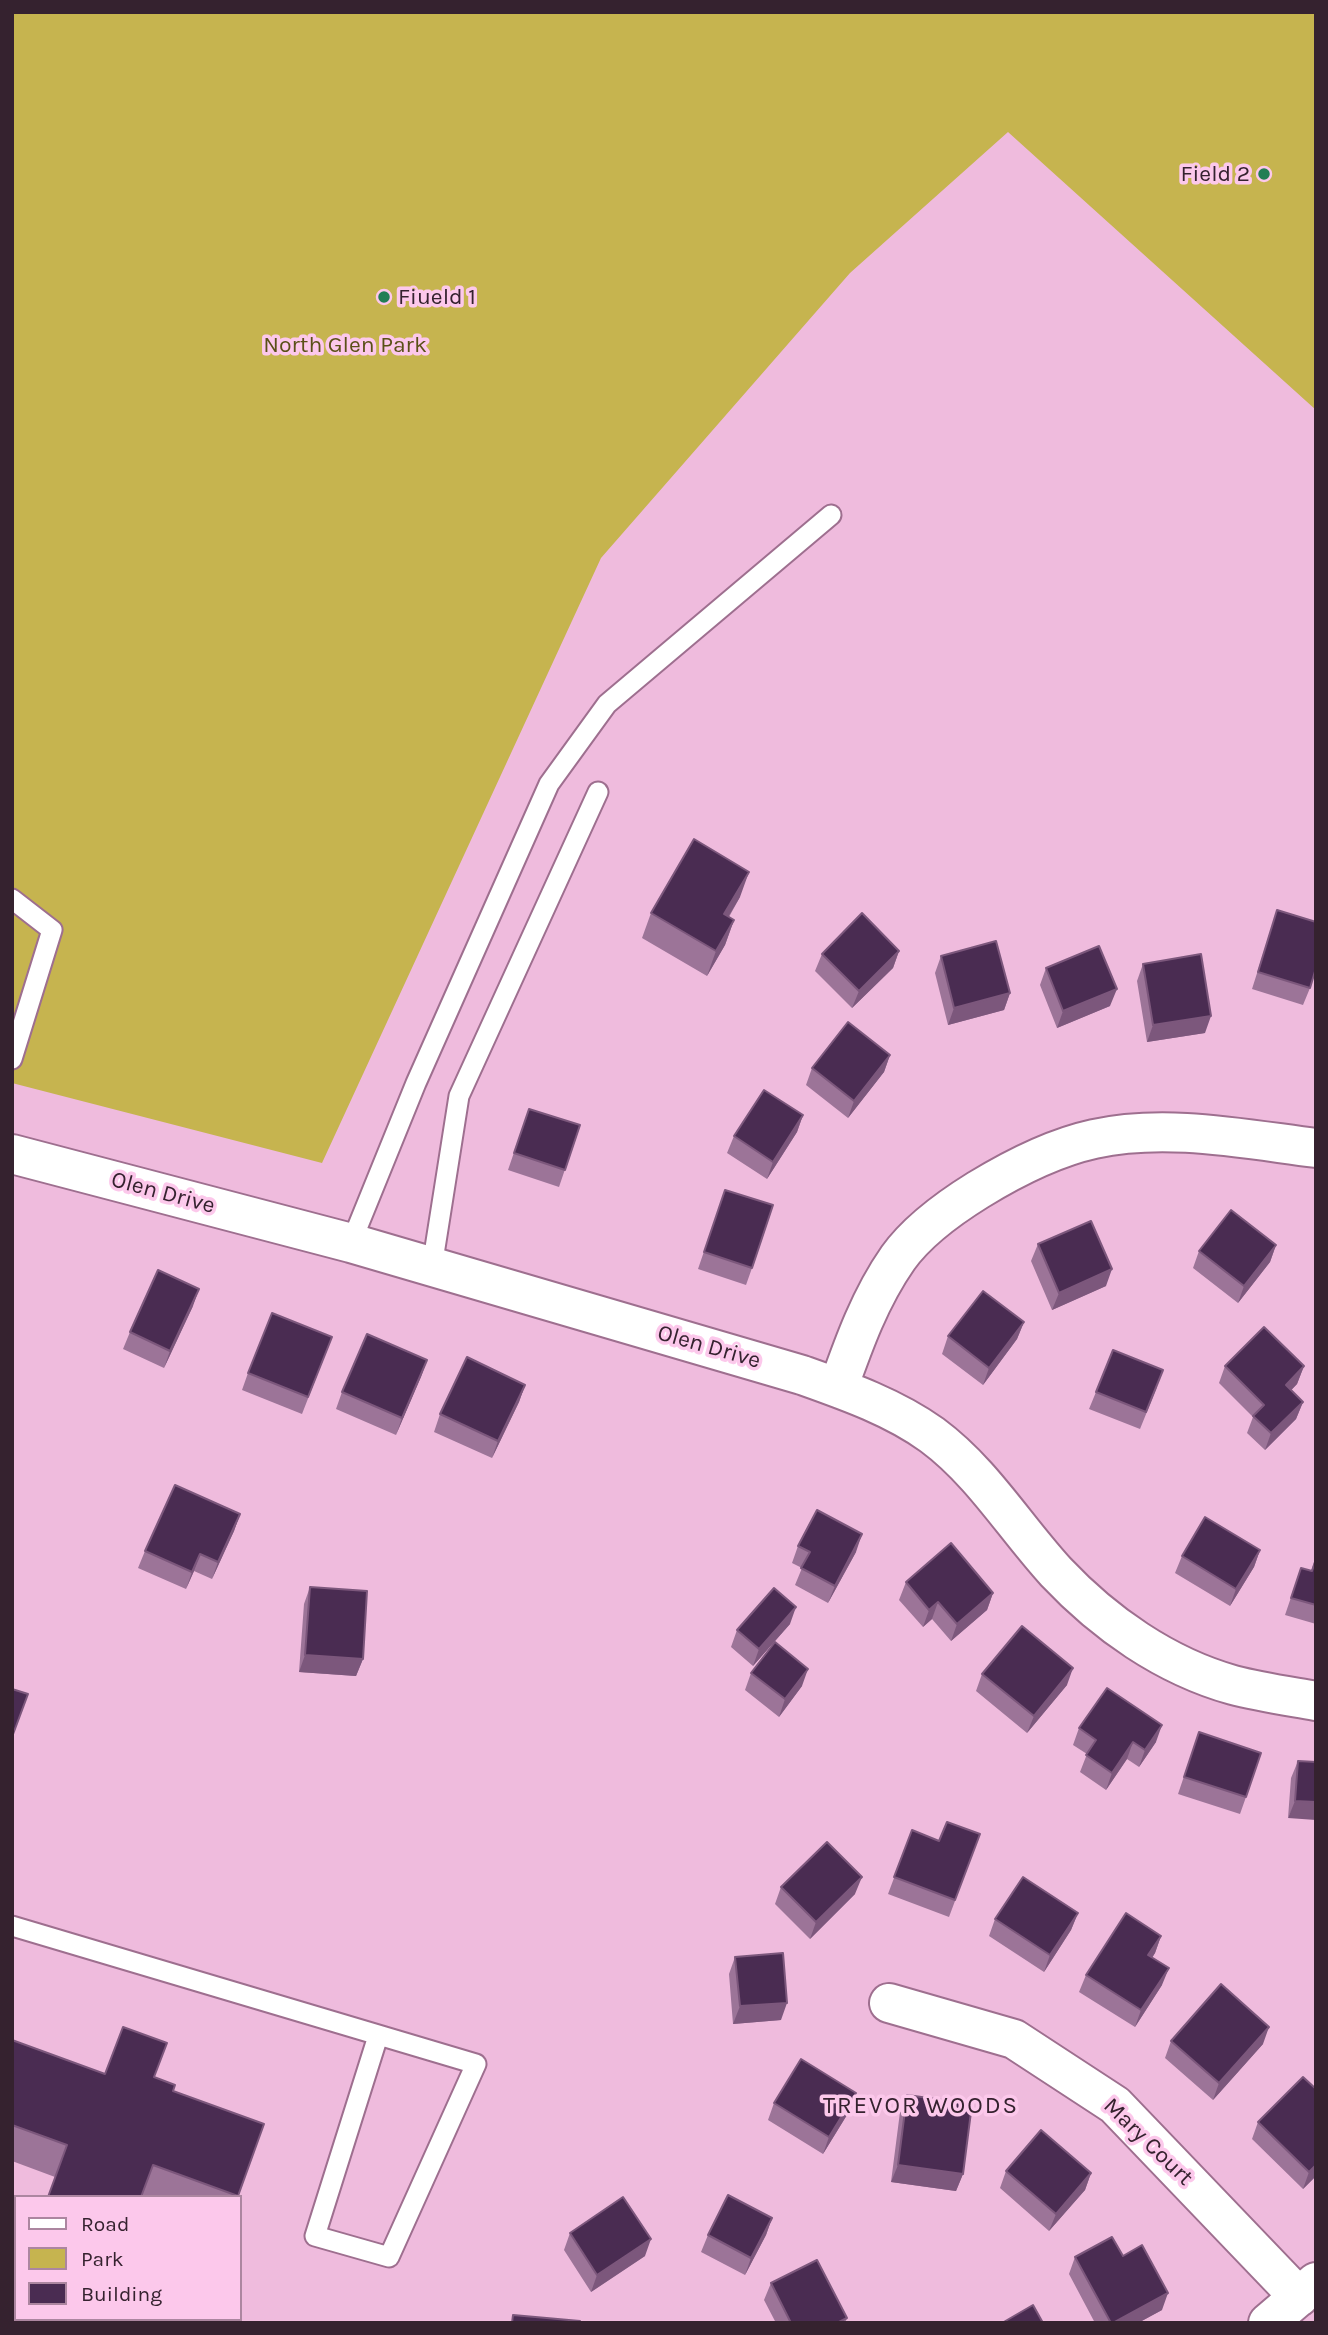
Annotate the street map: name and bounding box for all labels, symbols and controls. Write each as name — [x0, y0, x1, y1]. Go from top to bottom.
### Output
place label: Field 2 — [1180, 160, 1250, 188]
marker: Field 2 — [1256, 166, 1272, 182]
place label: Fiueld 1 — [398, 283, 476, 311]
marker: Fiueld 1 — [376, 289, 392, 305]
park label: North Glen Park — [263, 331, 427, 359]
street label: Olen Drive — [108, 1166, 218, 1220]
street label: Olen Drive — [654, 1319, 764, 1375]
district label: TREVOR WOODS — [824, 2092, 1018, 2120]
street label: Mary Court — [1097, 2092, 1199, 2192]
legend — [14, 2195, 242, 2321]
text: Road — [81, 2212, 129, 2236]
text: Park — [81, 2247, 124, 2271]
text: Building — [81, 2282, 162, 2306]

